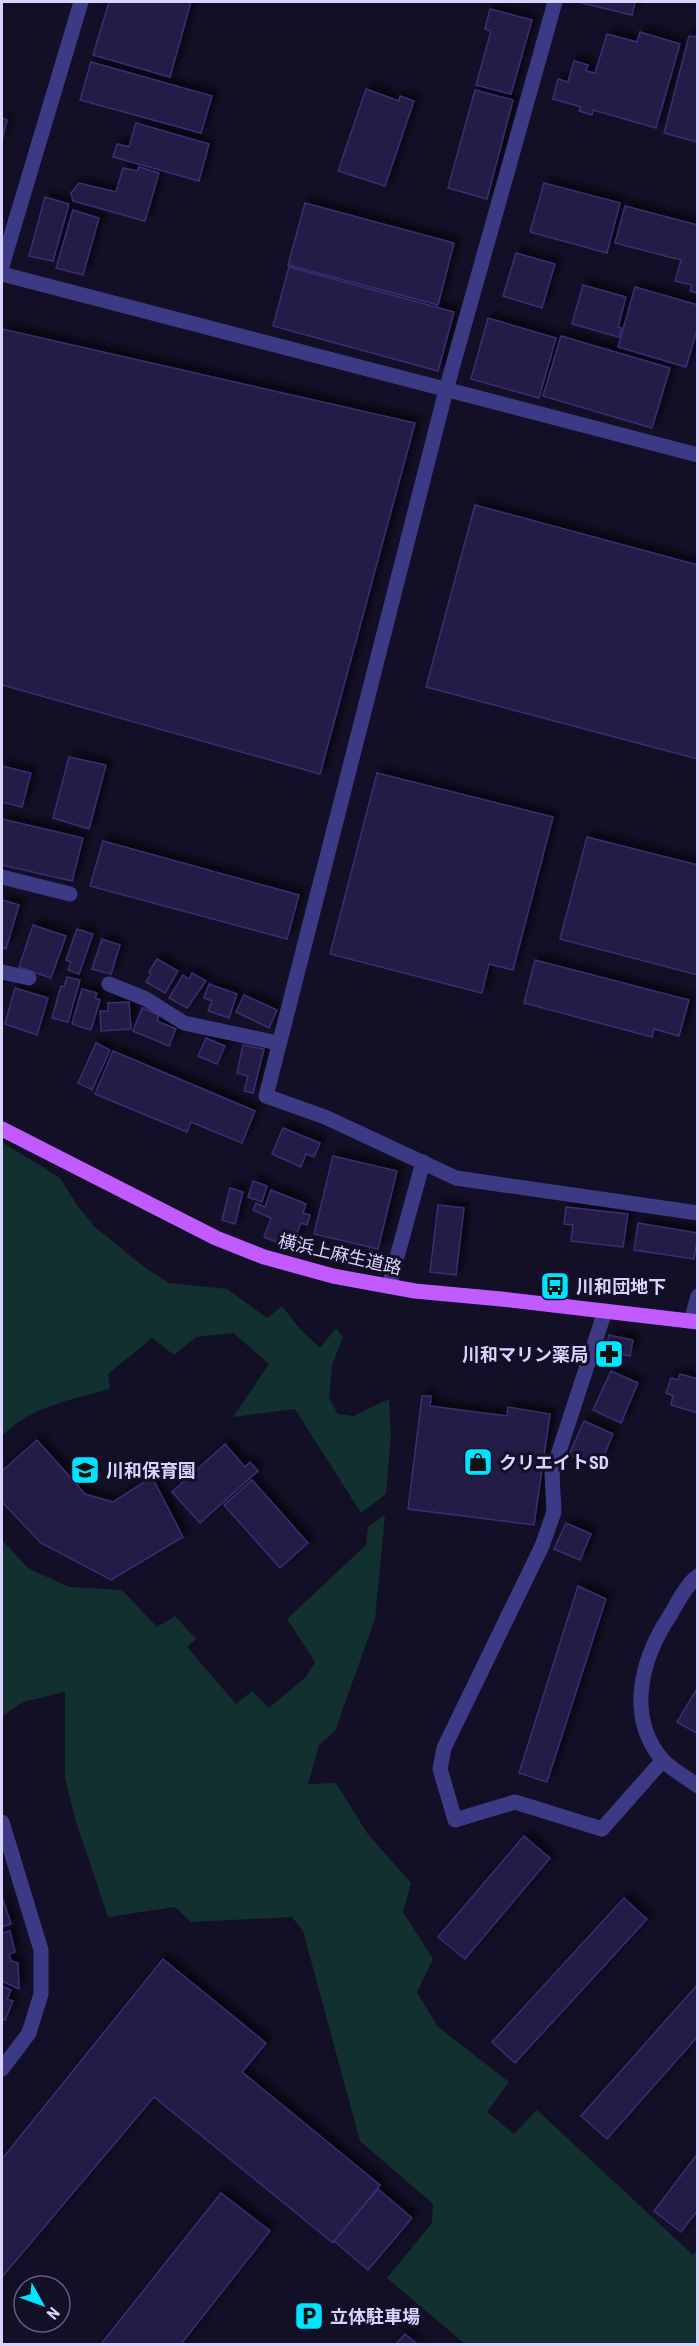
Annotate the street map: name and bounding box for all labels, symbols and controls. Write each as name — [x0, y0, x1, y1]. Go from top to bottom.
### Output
street label: 横浜上麻生道路 — [276, 1230, 404, 1278]
bus stop icon: 川和団地下 — [539, 1270, 571, 1302]
place label: 川和団地下 — [576, 1276, 666, 1297]
pharmacy icon: 川和マリン薬局 — [593, 1338, 625, 1370]
place label: 川和マリン薬局 — [462, 1344, 588, 1365]
shop icon: クリエイトSD — [462, 1446, 494, 1478]
place label: クリエイトSD — [499, 1452, 609, 1473]
school or university icon: 川和保育園 — [69, 1454, 101, 1486]
place label: 川和保育園 — [106, 1460, 196, 1481]
north arrow — [12, 2274, 72, 2334]
parking icon: 立体駐車場 — [293, 2300, 325, 2332]
text: N — [43, 2303, 64, 2323]
place label: 立体駐車場 — [330, 2306, 420, 2327]

